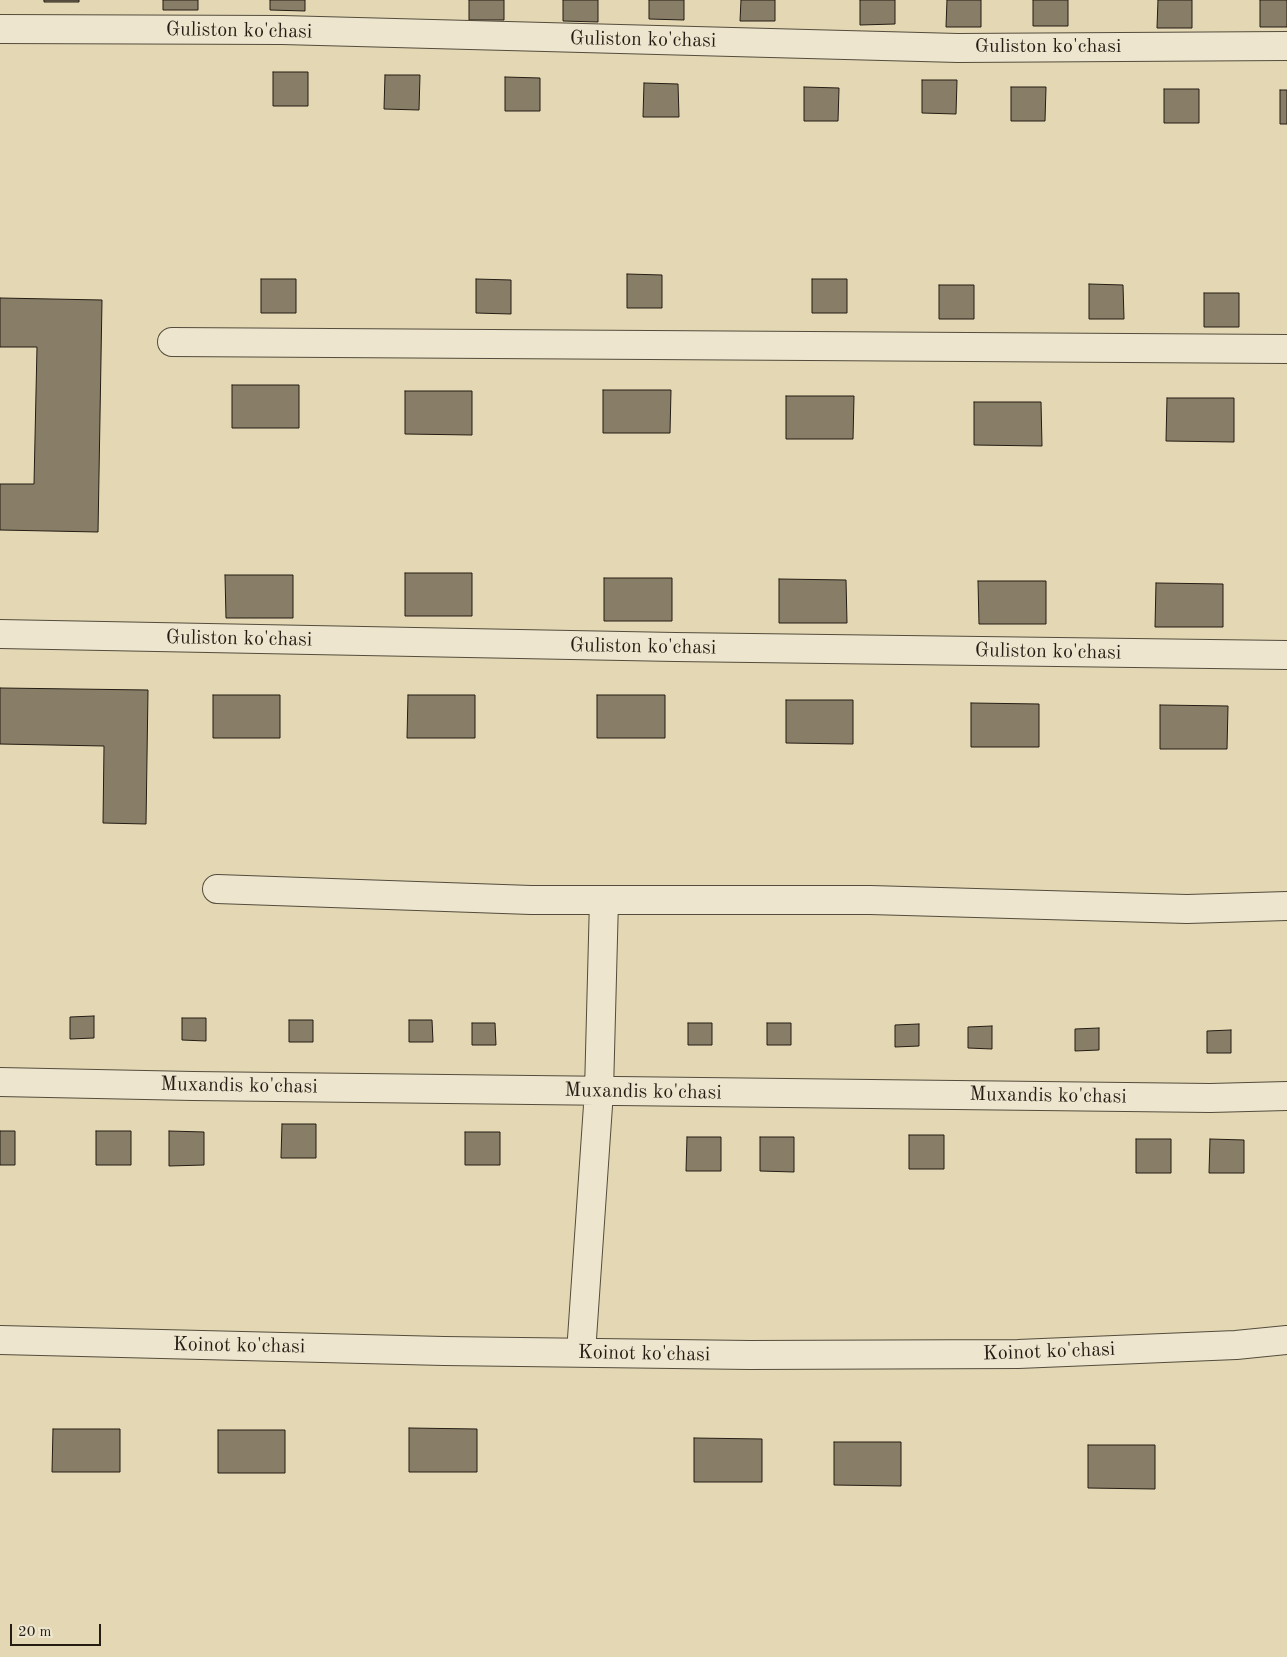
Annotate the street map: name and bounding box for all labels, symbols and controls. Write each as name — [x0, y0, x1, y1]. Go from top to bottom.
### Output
street label: Guliston ko'chasi — [166, 18, 312, 44]
street label: Guliston ko'chasi — [570, 27, 716, 53]
street label: Guliston ko'chasi — [975, 35, 1121, 59]
street label: Guliston ko'chasi — [166, 626, 312, 652]
street label: Guliston ko'chasi — [570, 634, 716, 660]
street label: Guliston ko'chasi — [975, 639, 1121, 665]
street label: Muxandis ko'chasi — [160, 1073, 318, 1099]
street label: Muxandis ko'chasi — [564, 1079, 722, 1105]
street label: Muxandis ko'chasi — [969, 1083, 1127, 1109]
street label: Koinot ko'chasi — [173, 1333, 305, 1359]
street label: Koinot ko'chasi — [982, 1338, 1116, 1366]
street label: Koinot ko'chasi — [578, 1341, 710, 1367]
scale bar — [12, 1614, 104, 1646]
text: 20 m — [18, 1625, 52, 1640]

